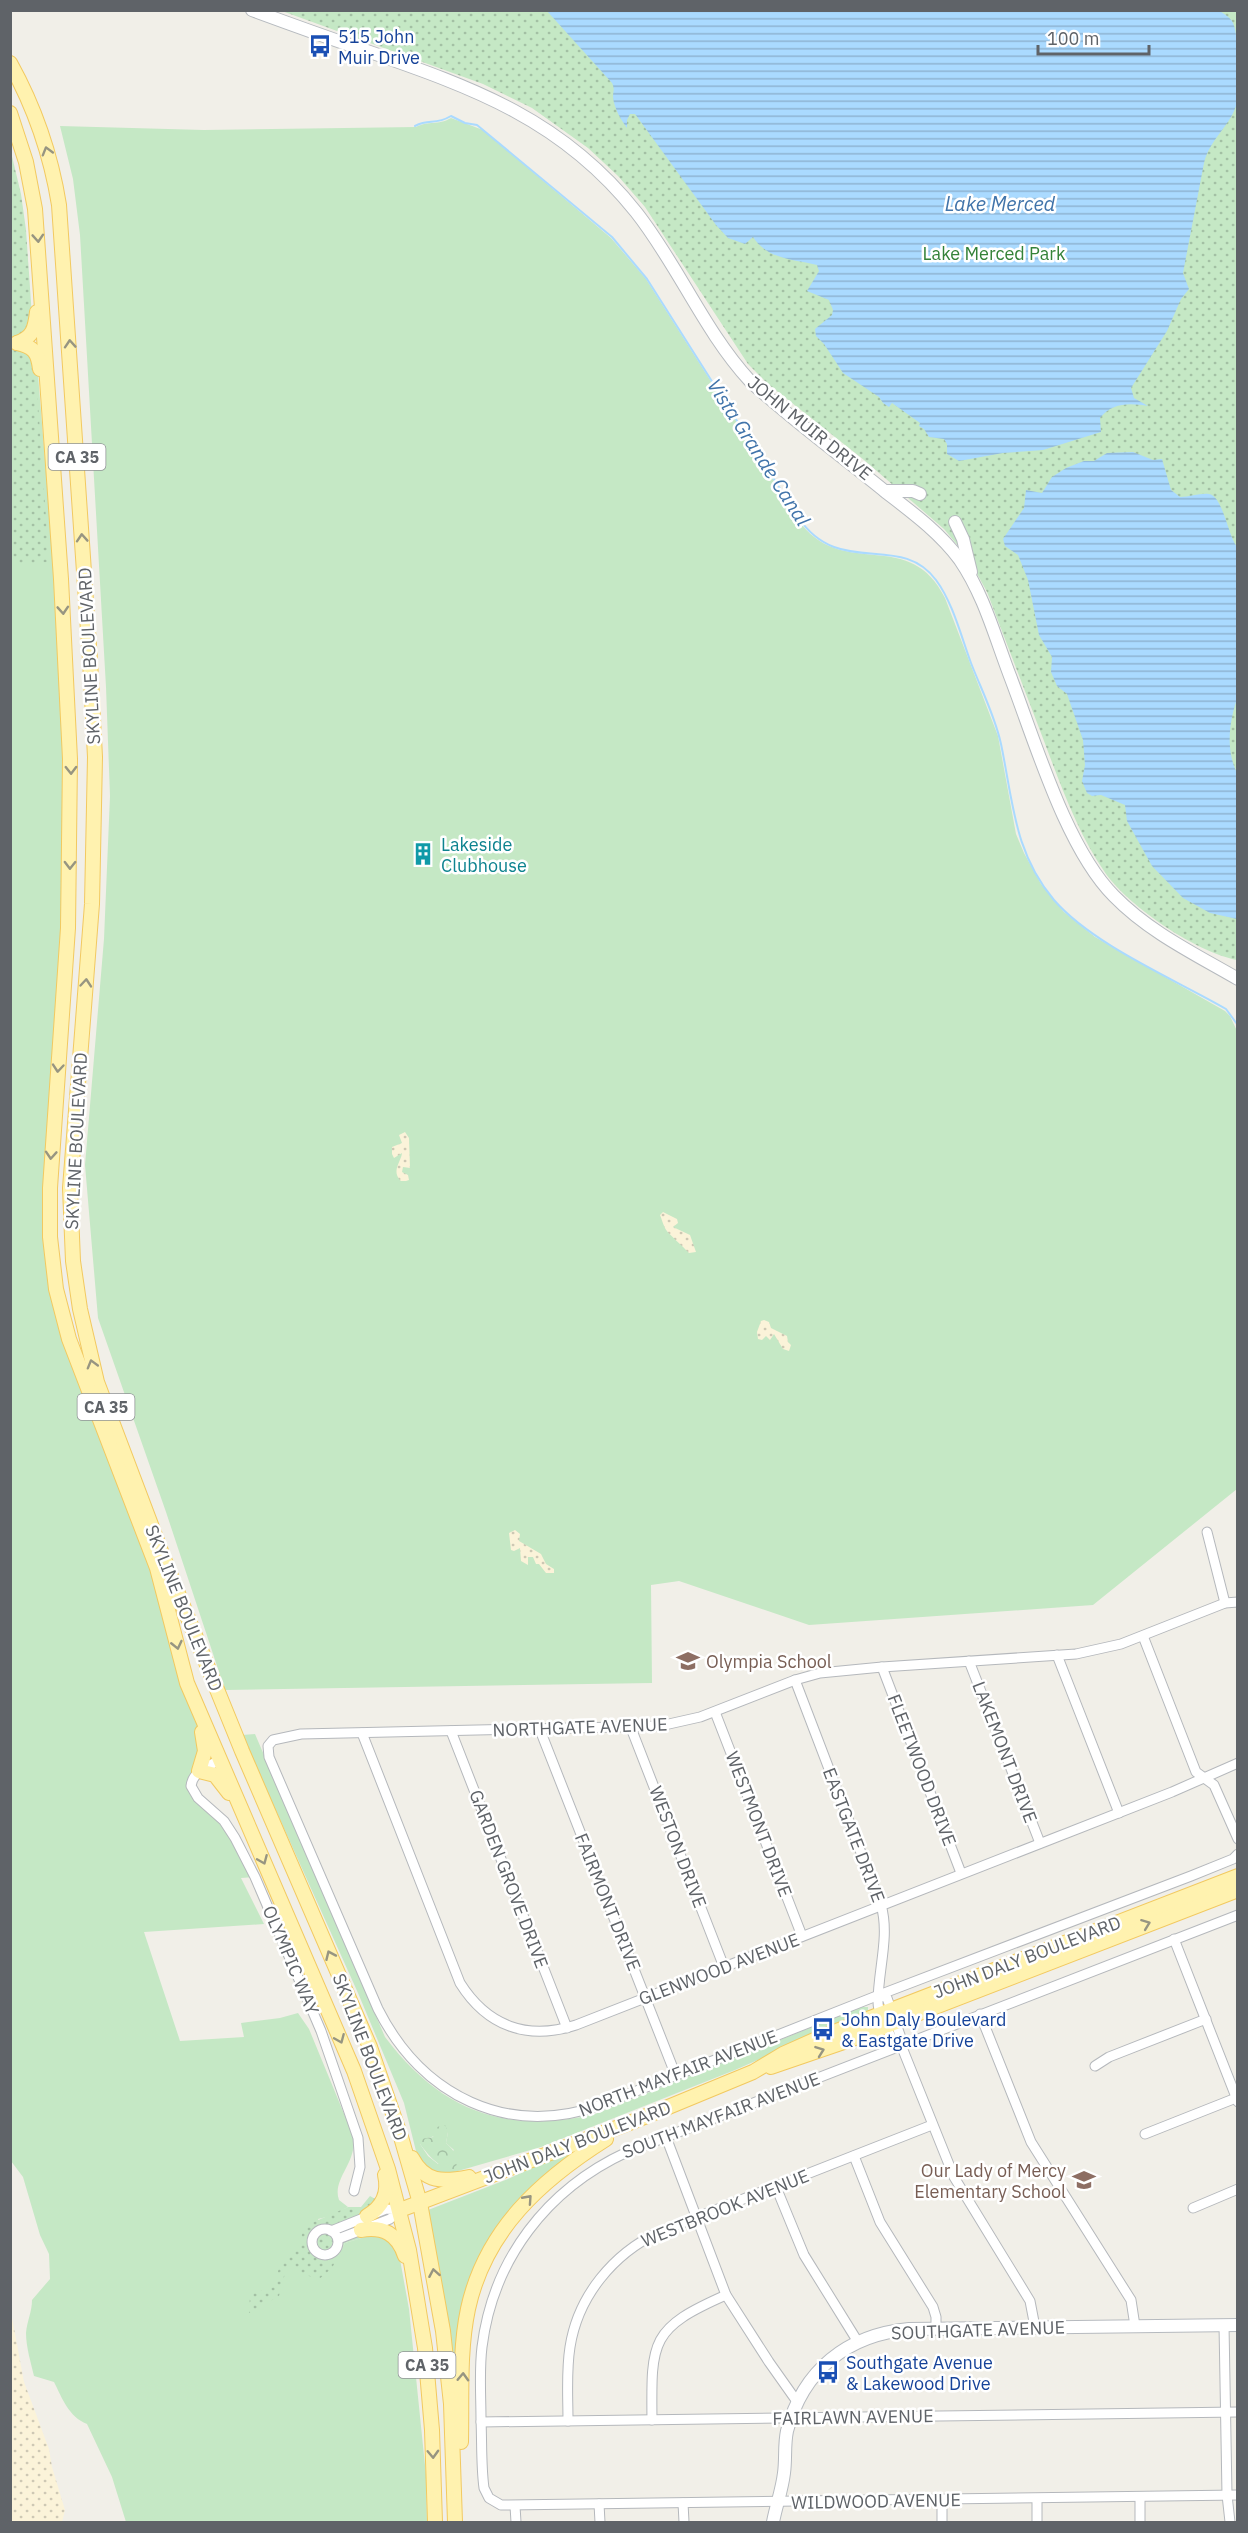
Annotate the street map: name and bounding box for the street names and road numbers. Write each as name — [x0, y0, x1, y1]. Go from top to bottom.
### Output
street label: JOHN MUIR DRIVE — [743, 371, 877, 485]
road number: CA 35 — [48, 444, 106, 470]
street label: SKYLINE BOULEVARD — [73, 567, 105, 745]
street label: SKYLINE BOULEVARD — [60, 1052, 92, 1230]
road number: CA 35 — [78, 1394, 134, 1420]
street label: SKYLINE BOULEVARD — [140, 1521, 228, 1695]
street label: LAKEMONT DRIVE — [967, 1678, 1043, 1826]
street label: FLEETWOOD DRIVE — [882, 1691, 962, 1849]
street label: NORTHGATE AVENUE — [492, 1712, 668, 1742]
street label: WESTMONT DRIVE — [721, 1748, 797, 1900]
street label: EASTGATE DRIVE — [818, 1764, 890, 1906]
street label: WESTON DRIVE — [644, 1783, 712, 1911]
street label: GARDEN GROVE DRIVE — [464, 1786, 554, 1972]
street label: FAIRMONT DRIVE — [570, 1830, 646, 1974]
street label: OLYMPIC WAY — [258, 1902, 324, 2018]
street label: JOHN DALY BOULEVARD — [930, 1911, 1124, 2003]
street label: GLENWOOD AVENUE — [635, 1928, 803, 2010]
street label: SKYLINE BOULEVARD — [327, 1970, 413, 2144]
street label: NORTH MAYFAIR AVENUE — [575, 2024, 781, 2122]
street label: SOUTH MAYFAIR AVENUE — [619, 2067, 823, 2163]
street label: JOHN DALY BOULEVARD — [480, 2096, 674, 2188]
street label: WESTBROOK AVENUE — [638, 2164, 812, 2252]
street label: SOUTHGATE AVENUE — [891, 2315, 1065, 2345]
road number: CA 35 — [398, 2352, 456, 2378]
street label: FAIRLAWN AVENUE — [772, 2404, 934, 2430]
street label: WILDWOOD AVENUE — [791, 2488, 961, 2514]

